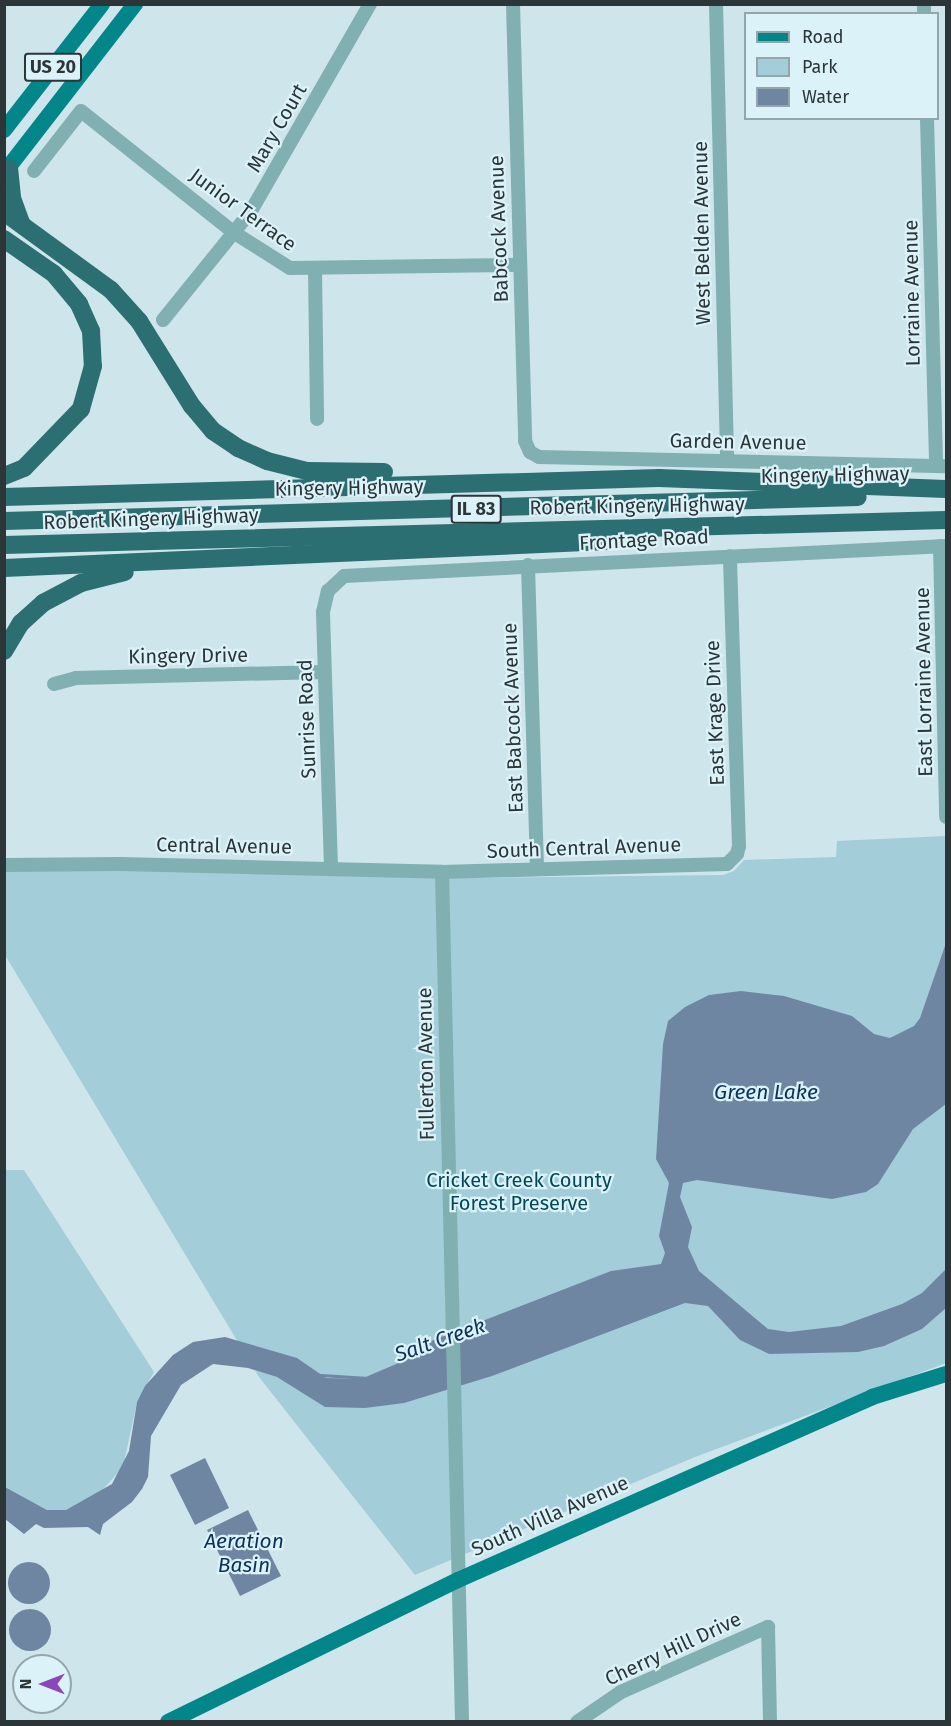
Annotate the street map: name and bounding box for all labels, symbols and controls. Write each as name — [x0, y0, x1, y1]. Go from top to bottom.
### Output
legend — [744, 12, 939, 120]
text: Road — [802, 26, 844, 48]
road number: US 20 — [23, 52, 83, 82]
text: Park — [802, 56, 837, 78]
street label: Mary Court — [242, 79, 312, 177]
text: Water — [802, 86, 849, 108]
street label: West Belden Avenue — [688, 141, 716, 325]
street label: Babcock Avenue — [484, 155, 514, 303]
street label: Junior Terrace — [185, 163, 301, 257]
street label: Lorraine Avenue — [899, 219, 925, 367]
street label: Garden Avenue — [669, 429, 807, 455]
street label: Kingery Highway — [760, 462, 910, 488]
street label: Kingery Highway — [274, 475, 424, 501]
street label: Robert Kingery Highway — [529, 492, 745, 520]
road number: IL 83 — [450, 494, 502, 524]
street label: Robert Kingery Highway — [43, 503, 259, 535]
street label: Frontage Road — [579, 525, 709, 555]
street label: East Lorraine Avenue — [910, 587, 938, 777]
street label: East Babcock Avenue — [498, 623, 528, 813]
street label: East Krage Drive — [700, 640, 730, 786]
street label: Kingery Drive — [128, 643, 248, 669]
street label: Sunrise Road — [293, 659, 321, 779]
street label: Central Avenue — [156, 833, 292, 859]
street label: South Central Avenue — [486, 833, 682, 863]
street label: Fullerton Avenue — [413, 987, 439, 1141]
water label: Green Lake — [714, 1079, 818, 1105]
park label: Cricket Creek County Forest Preserve — [426, 1169, 612, 1216]
water label: Salt Creek — [391, 1313, 489, 1367]
street label: South Villa Avenue — [468, 1471, 632, 1561]
water label: Aeration Basin — [204, 1528, 284, 1578]
street label: Cherry Hill Drive — [601, 1607, 745, 1691]
north arrow — [12, 1654, 72, 1714]
text: N — [16, 1679, 35, 1689]

